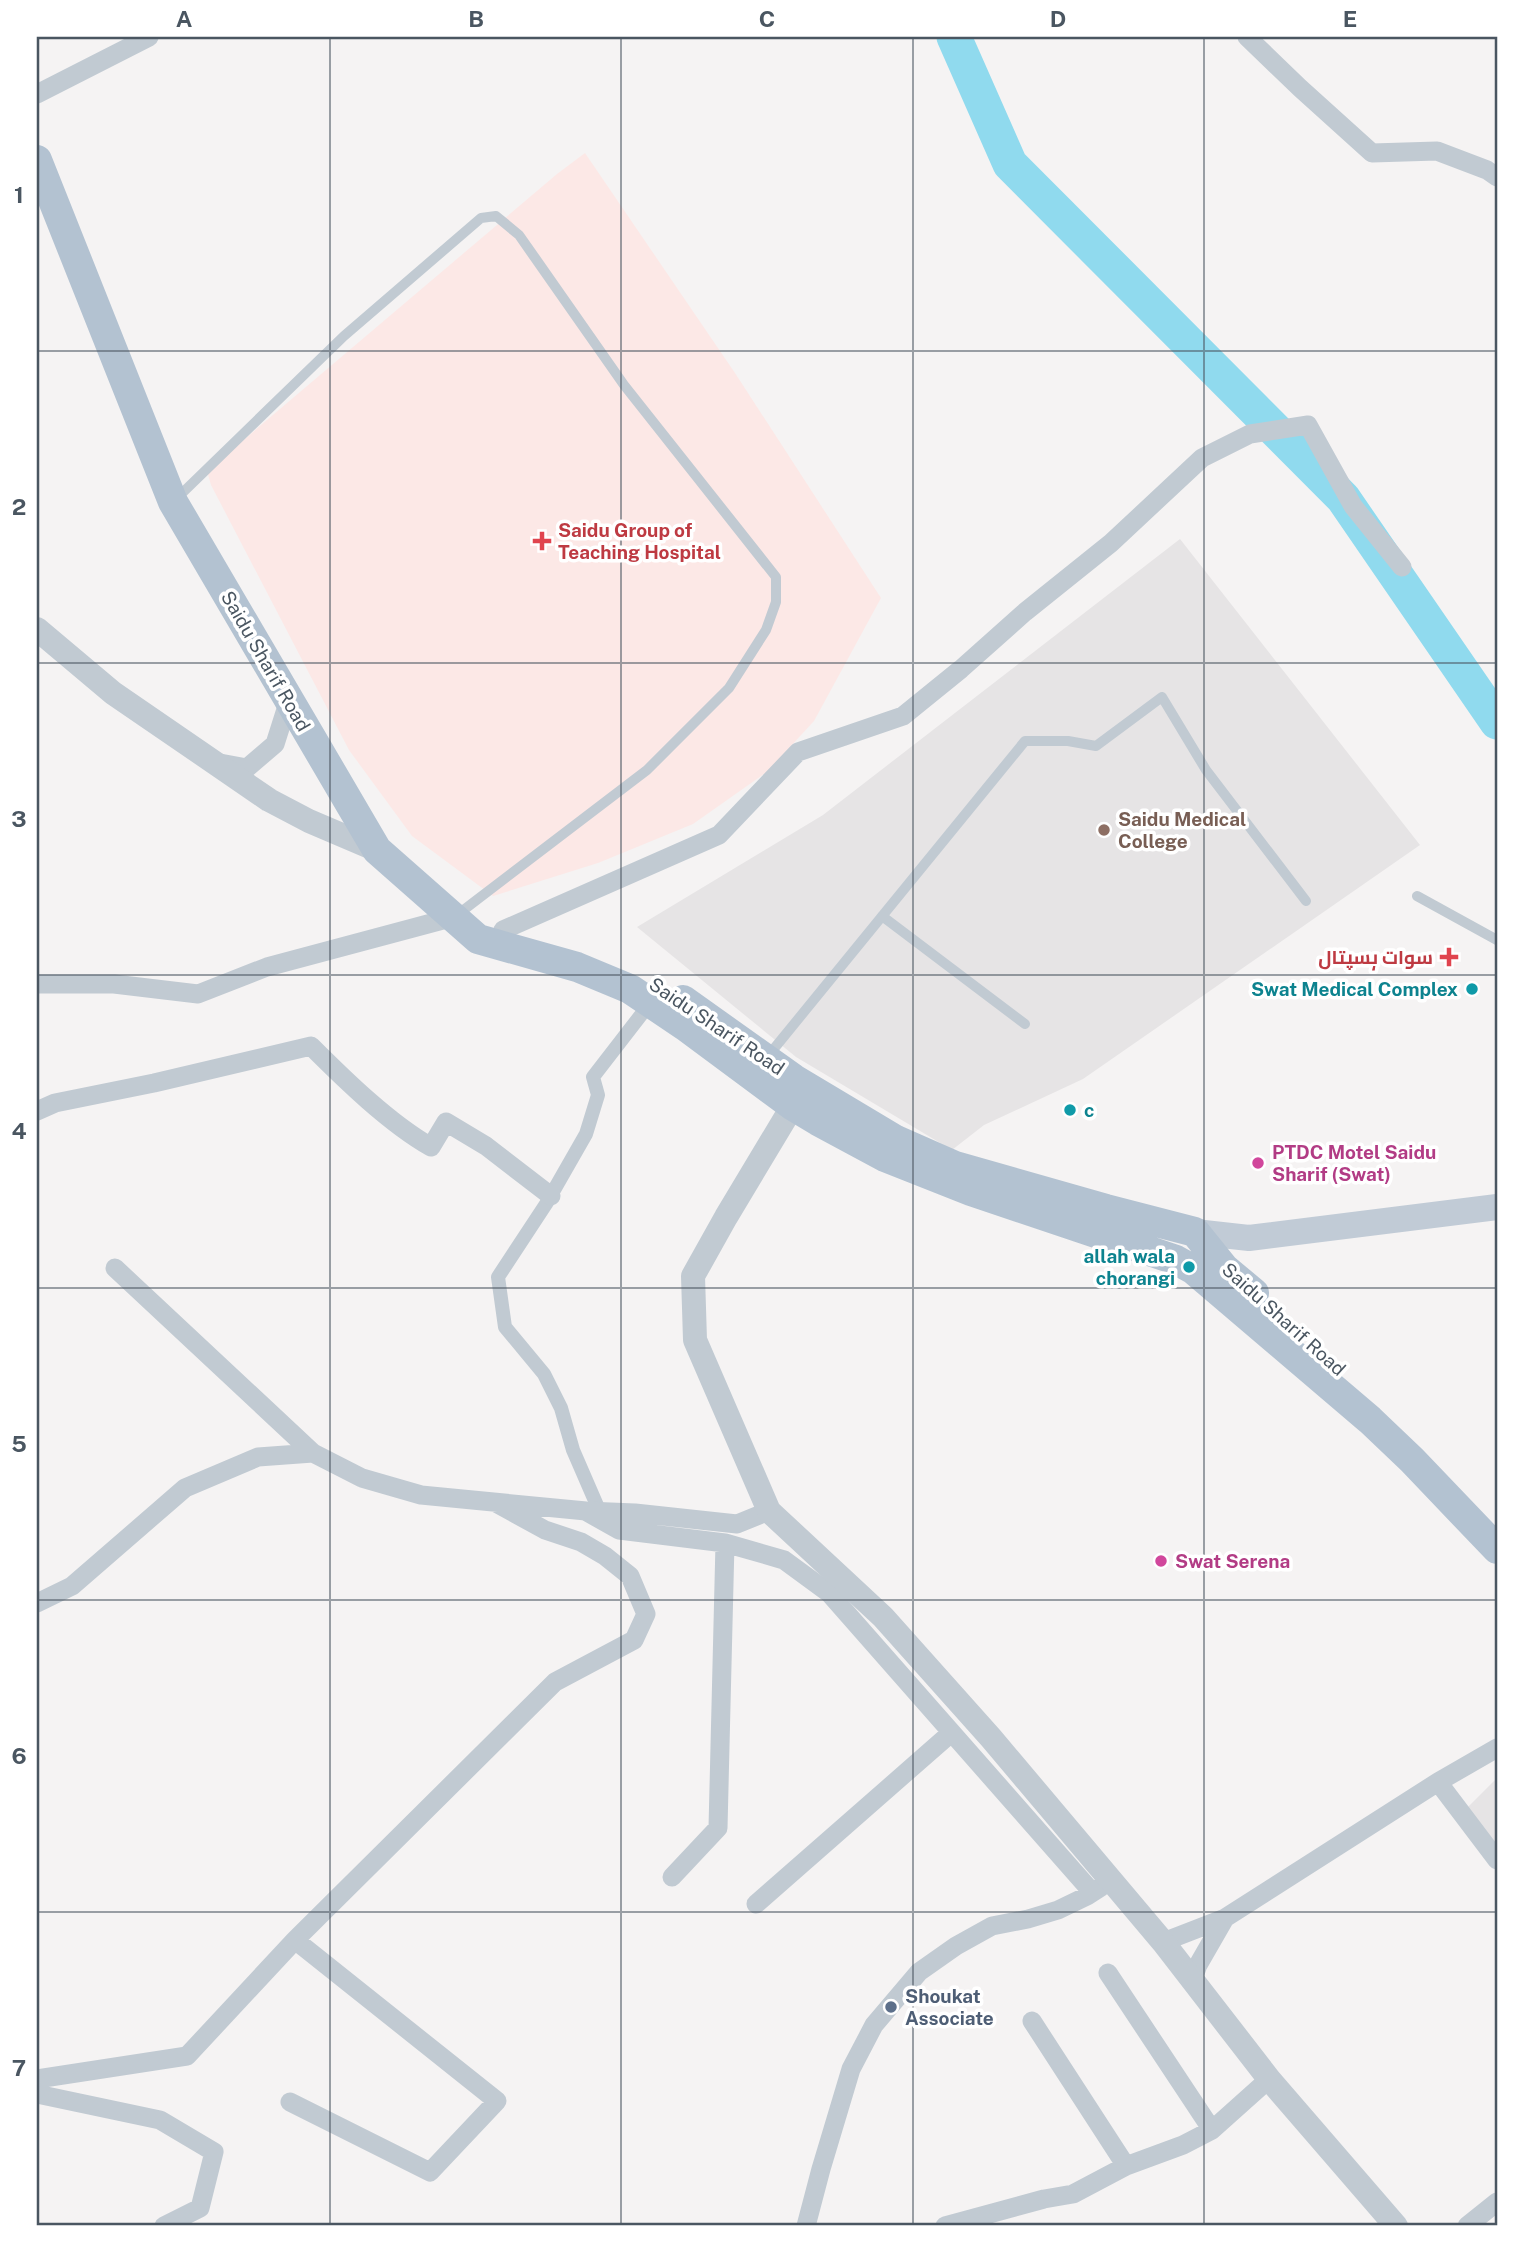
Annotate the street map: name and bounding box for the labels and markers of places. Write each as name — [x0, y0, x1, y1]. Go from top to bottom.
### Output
place label: Saidu Group of Teaching Hospital — [558, 519, 721, 563]
marker: Saidu Group of Teaching Hospital — [532, 531, 552, 551]
place label: Saidu Medical College — [1118, 808, 1246, 852]
marker: Saidu Medical College — [1096, 822, 1112, 838]
place label: سوات ہسپتال — [1318, 946, 1433, 971]
marker: سوات ہسپتال — [1439, 947, 1459, 967]
place label: Swat Medical Complex — [1251, 978, 1458, 1000]
marker: Swat Medical Complex — [1464, 981, 1480, 997]
place label: c — [1084, 1099, 1094, 1121]
marker: c — [1062, 1102, 1078, 1118]
place label: PTDC Motel Saidu Sharif (Swat) — [1272, 1141, 1436, 1185]
marker: PTDC Motel Saidu Sharif (Swat) — [1250, 1155, 1266, 1171]
place label: allah wala chorangi — [1084, 1245, 1175, 1289]
marker: allah wala chorangi — [1181, 1259, 1197, 1275]
place label: Swat Serena — [1175, 1550, 1290, 1572]
marker: Swat Serena — [1153, 1553, 1169, 1569]
place label: Shoukat Associate — [905, 1985, 994, 2029]
marker: Shoukat Associate — [883, 1999, 899, 2015]

